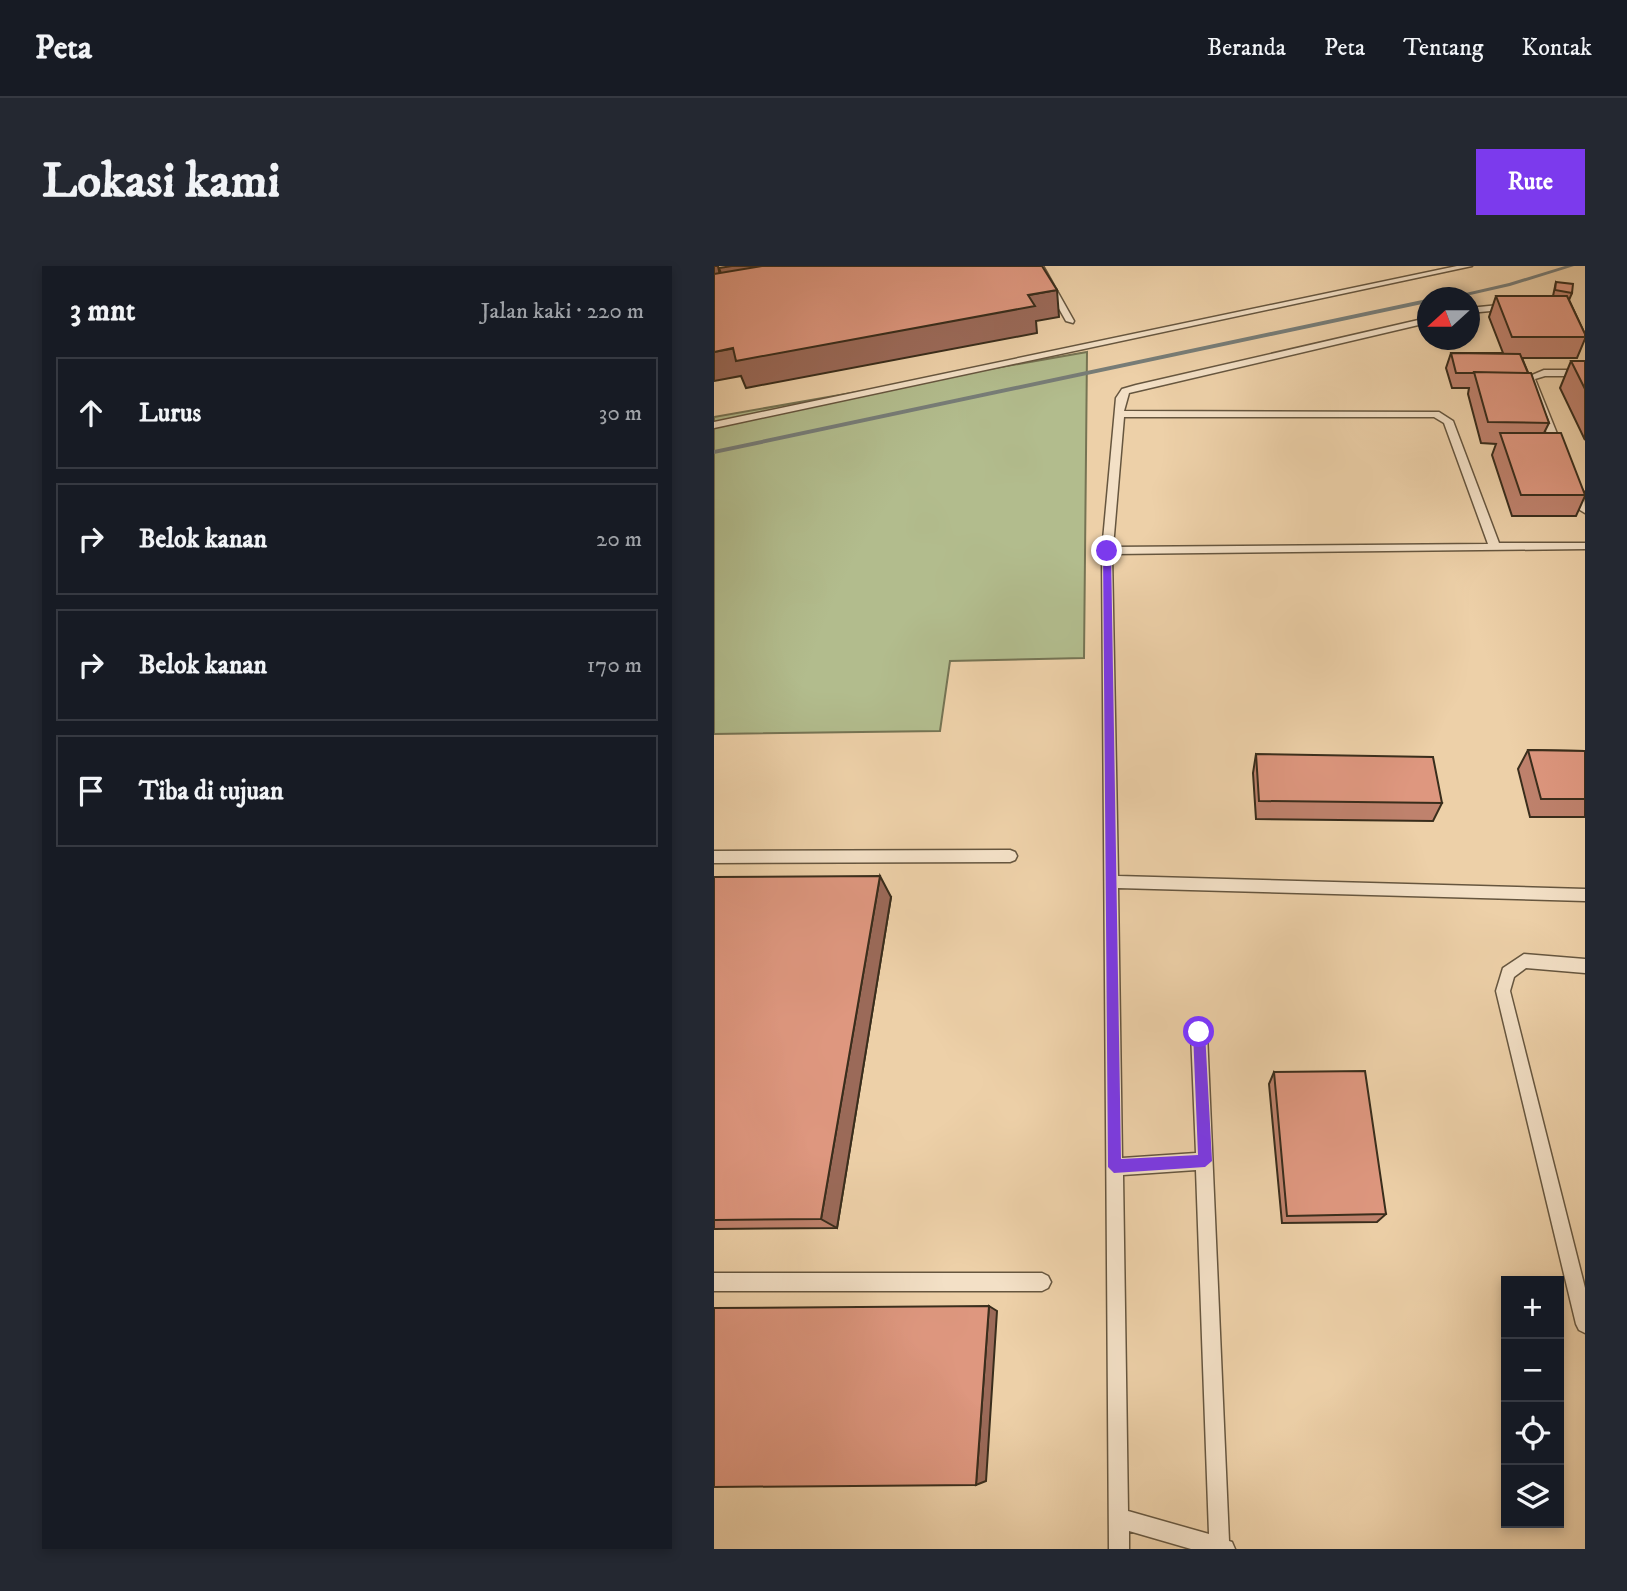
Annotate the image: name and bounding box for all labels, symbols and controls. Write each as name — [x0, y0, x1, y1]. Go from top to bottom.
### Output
text: Peta — [35, 28, 92, 69]
text: Beranda — [1207, 33, 1286, 63]
text: Peta — [1324, 33, 1365, 63]
text: Tentang — [1403, 33, 1484, 63]
text: Kontak — [1522, 33, 1592, 63]
button: Rute — [1476, 149, 1585, 215]
text: Lokasi kami — [42, 151, 280, 213]
north arrow — [1417, 287, 1480, 350]
text: 3 mnt — [70, 293, 135, 330]
text: Jalan kaki · 220 m — [481, 297, 644, 326]
icon: ahead — [72, 394, 110, 432]
text: Lurus — [139, 397, 201, 430]
text: 30 m — [599, 399, 642, 428]
icon: right — [72, 520, 110, 558]
text: Belok kanan — [139, 523, 267, 556]
text: 20 m — [596, 525, 642, 554]
route end — [1091, 535, 1122, 566]
icon: right — [72, 646, 110, 684]
text: Belok kanan — [139, 649, 267, 682]
text: 170 m — [587, 651, 642, 680]
icon: arrive — [72, 772, 110, 810]
text: Tiba di tujuan — [139, 775, 284, 808]
route start — [1183, 1016, 1214, 1047]
map controls — [1501, 1276, 1564, 1528]
button: + — [1501, 1276, 1564, 1339]
button: − — [1501, 1339, 1564, 1402]
button: locate — [1501, 1402, 1564, 1465]
button: layers — [1501, 1465, 1564, 1528]

